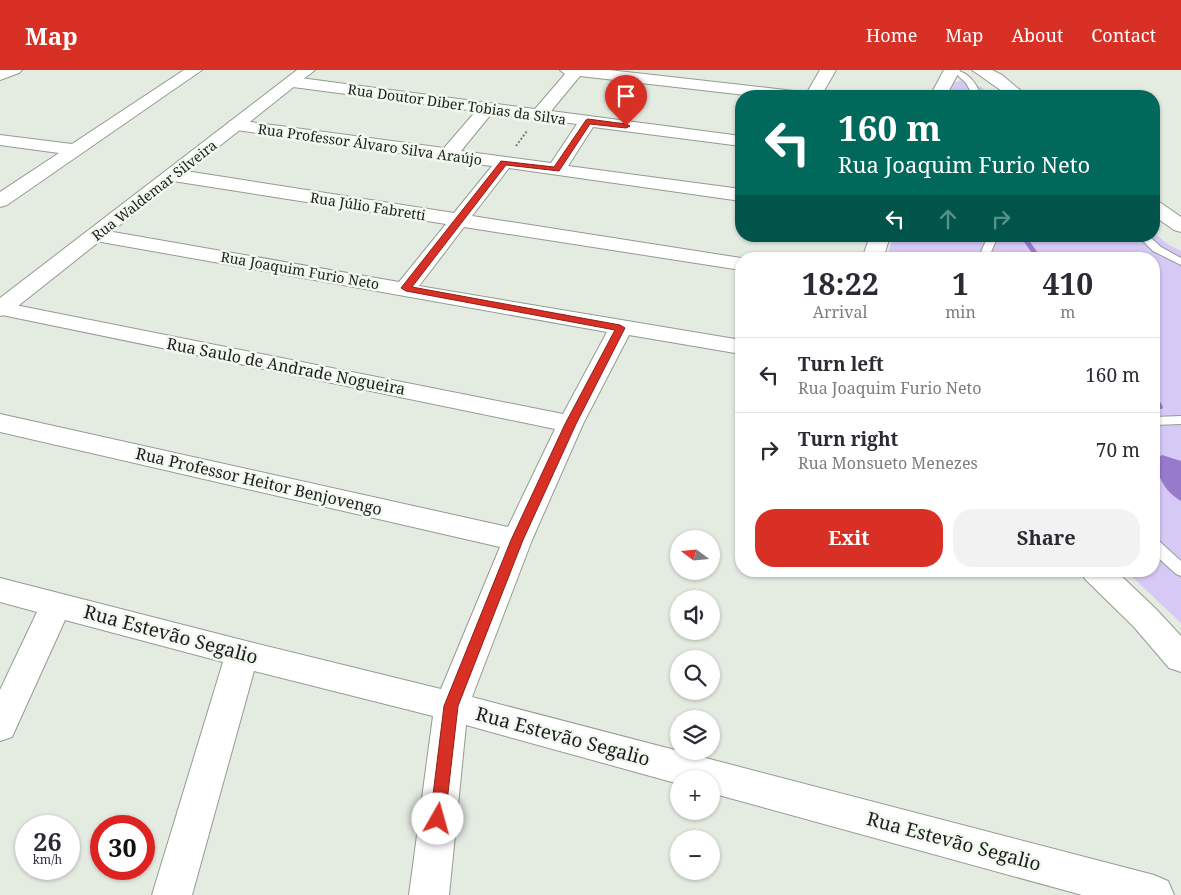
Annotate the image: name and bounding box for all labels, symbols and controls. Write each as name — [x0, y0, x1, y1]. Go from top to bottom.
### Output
text: Map — [25, 19, 78, 52]
text: Home — [866, 23, 917, 47]
text: Map — [945, 23, 983, 47]
text: About — [1011, 23, 1063, 47]
text: Contact — [1091, 23, 1156, 47]
pin — [605, 75, 647, 126]
street label: Rua Doutor Diber Tobias da Silva — [347, 79, 568, 129]
icon: arrive — [612, 82, 640, 110]
text: 160 m — [838, 104, 941, 151]
icon: left — [755, 110, 820, 175]
street label: Rua Professor Álvaro Silva Araújo — [257, 119, 483, 169]
street label: Rua Waldemar Silveira — [88, 135, 220, 245]
text: Rua Joaquim Furio Neto — [838, 149, 1090, 179]
street label: Rua Júlio Fabretti — [309, 187, 428, 225]
icon: left — [881, 205, 909, 233]
icon: ahead — [934, 205, 962, 233]
icon: right — [987, 205, 1015, 233]
street label: Rua Joaquim Furio Neto — [219, 247, 381, 293]
text: 18:22 — [802, 263, 879, 304]
text: 1 — [952, 263, 969, 304]
text: 410 — [1042, 263, 1093, 304]
text: Arrival — [813, 301, 867, 323]
text: min — [945, 301, 976, 323]
text: m — [1060, 301, 1075, 323]
street label: Rua Saulo de Andrade Nogueira — [165, 332, 407, 400]
text: Turn left — [798, 351, 884, 377]
icon: left — [755, 361, 783, 389]
text: 160 m — [1085, 362, 1140, 388]
text: Rua Joaquim Furio Neto — [798, 377, 981, 399]
text: Turn right — [798, 426, 898, 452]
icon: right — [755, 436, 783, 464]
text: 70 m — [1096, 437, 1140, 463]
street label: Rua Professor Heitor Benjovengo — [134, 442, 384, 520]
text: Rua Monsueto Menezes — [798, 452, 978, 474]
button: Exit — [755, 509, 943, 567]
button: Share — [953, 509, 1140, 567]
north arrow — [670, 530, 720, 580]
map controls — [670, 530, 720, 880]
button: sound — [670, 590, 720, 640]
street label: Rua Estevão Segalio — [81, 598, 261, 670]
button: search — [670, 650, 720, 700]
street label: Rua Estevão Segalio — [473, 700, 653, 772]
button: layers — [670, 710, 720, 760]
button: + — [670, 770, 720, 820]
position arrow — [411, 792, 463, 844]
street label: Rua Estevão Segalio — [864, 805, 1044, 877]
speed limit sign: 30 — [90, 815, 155, 880]
text: 26 — [33, 824, 62, 858]
button: − — [670, 830, 720, 880]
text: km/h — [33, 851, 62, 868]

